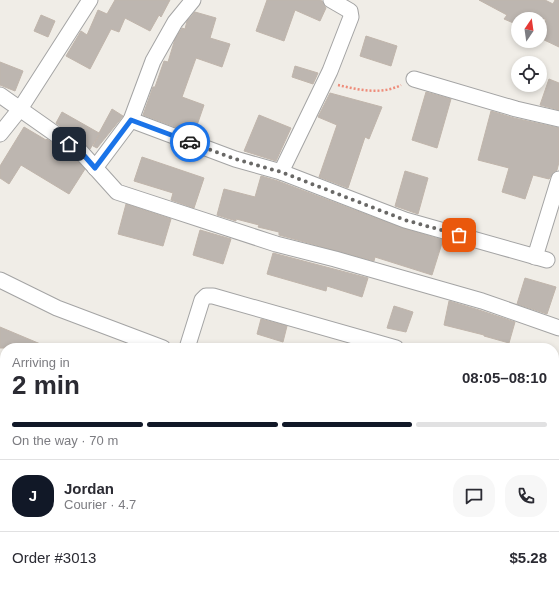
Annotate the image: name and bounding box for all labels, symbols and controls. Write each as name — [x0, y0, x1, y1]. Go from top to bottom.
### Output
north arrow — [511, 12, 547, 48]
map controls — [511, 12, 547, 92]
button: locate — [511, 56, 547, 92]
courier — [170, 122, 210, 162]
pin — [52, 127, 86, 161]
icon: car — [179, 131, 201, 153]
icon: home — [58, 133, 80, 155]
pin — [442, 218, 476, 252]
icon: bag — [448, 224, 470, 246]
text: Arriving in — [12, 355, 70, 370]
text: 08:05–08:10 — [462, 369, 547, 386]
text: 2 min — [12, 370, 80, 400]
text: On the way · 70 m — [12, 433, 118, 448]
button: chat — [453, 475, 495, 517]
button: phone — [505, 475, 547, 517]
text: Jordan — [64, 480, 114, 497]
text: J — [29, 487, 37, 504]
text: Courier · 4.7 — [64, 497, 136, 512]
text: Order #3013 — [12, 549, 96, 566]
text: $5.28 — [509, 549, 547, 566]

